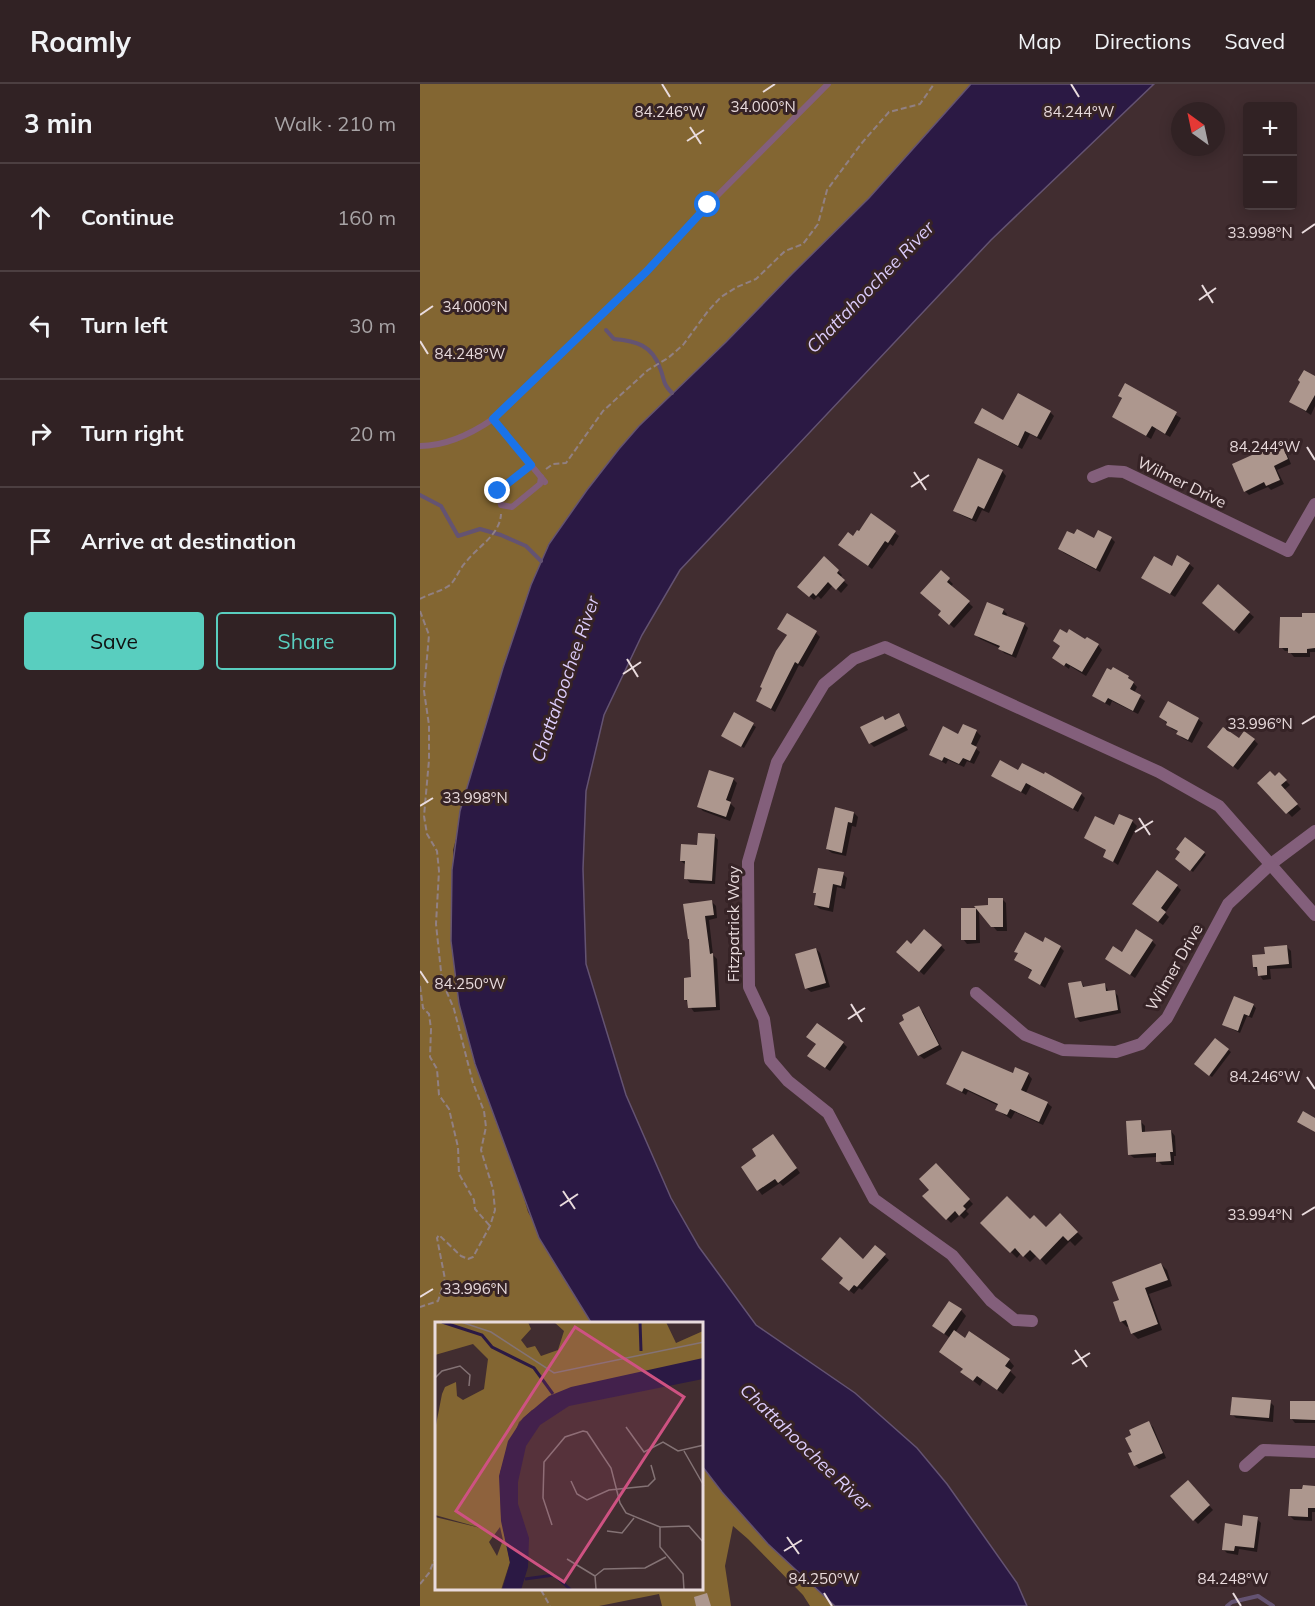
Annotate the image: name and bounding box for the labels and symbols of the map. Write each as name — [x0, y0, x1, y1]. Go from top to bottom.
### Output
text: 34.000°N — [730, 97, 796, 116]
text: 84.246°W — [635, 102, 706, 121]
text: 84.244°W — [1044, 102, 1115, 121]
north arrow — [1171, 102, 1225, 156]
route start — [694, 191, 720, 217]
water label: Chattahoochee River — [801, 215, 940, 358]
text: 33.998°N — [1227, 223, 1293, 242]
text: 34.000°N — [442, 297, 508, 316]
text: 84.248°W — [435, 344, 506, 363]
text: 84.244°W — [1230, 437, 1301, 456]
street label: Wilmer Drive — [1134, 452, 1230, 512]
route end — [484, 477, 510, 503]
water label: Chattahoochee River — [526, 592, 605, 765]
text: 33.996°N — [1227, 714, 1293, 733]
text: 33.998°N — [442, 788, 508, 807]
street label: Fitzpatrick Way — [723, 865, 743, 982]
street label: Wilmer Drive — [1141, 920, 1207, 1014]
text: 84.250°W — [435, 974, 506, 993]
text: 84.246°W — [1230, 1067, 1301, 1086]
text: 33.994°N — [1227, 1205, 1293, 1224]
text: 33.996°N — [442, 1279, 508, 1298]
inset map — [435, 1322, 704, 1591]
water label: Chattahoochee River — [735, 1378, 878, 1517]
text: 84.250°W — [789, 1569, 860, 1588]
text: 84.248°W — [1198, 1569, 1269, 1588]

